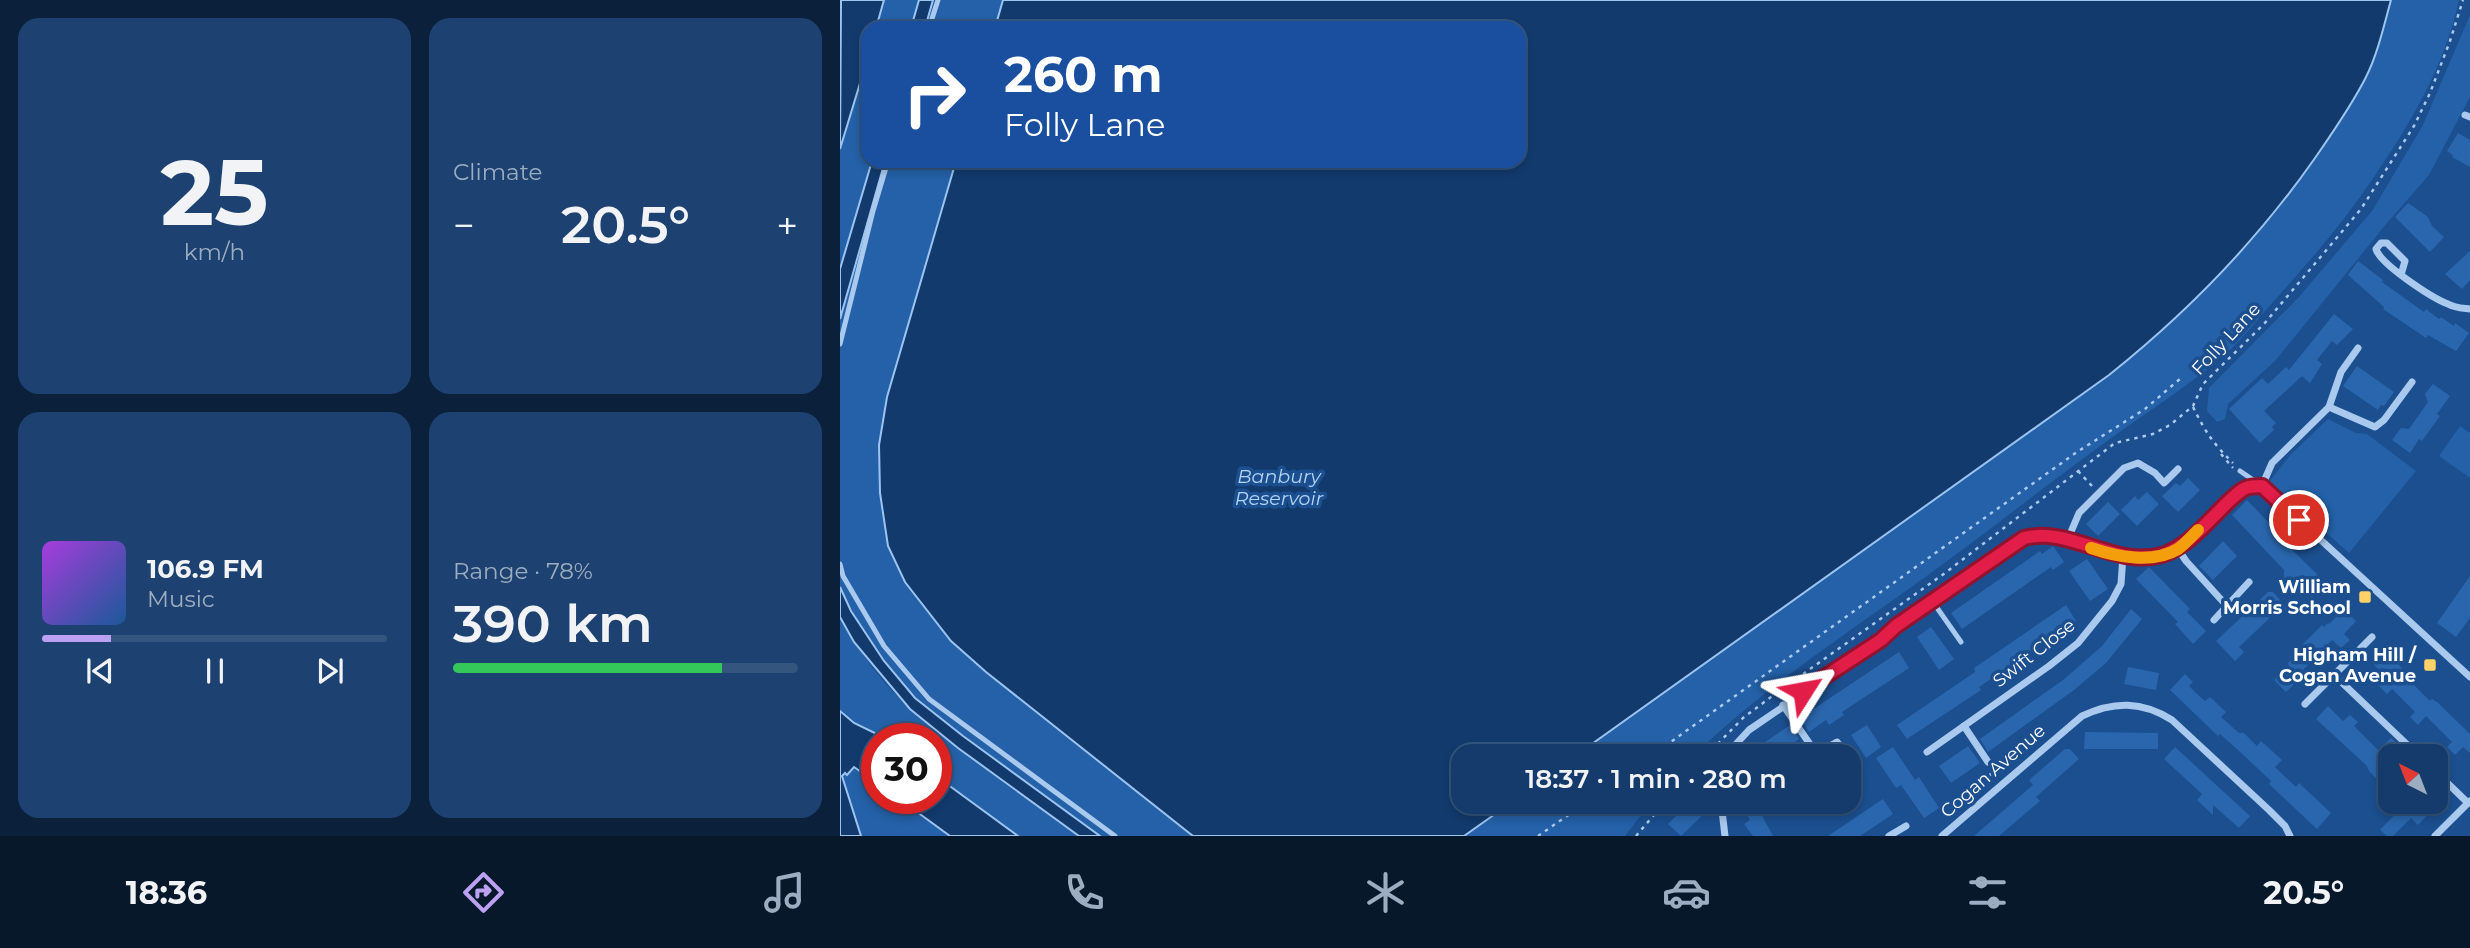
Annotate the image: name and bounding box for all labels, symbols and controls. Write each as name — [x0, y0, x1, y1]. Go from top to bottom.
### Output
text: 260 m — [1004, 45, 1163, 104]
icon: right — [889, 49, 980, 140]
text: Folly Lane — [1004, 105, 1165, 144]
text: 25 — [161, 137, 268, 248]
text: Climate — [453, 158, 542, 186]
text: 20.5° — [561, 193, 690, 256]
text: − — [453, 202, 475, 249]
text: + — [776, 202, 798, 249]
text: km/h — [184, 238, 245, 266]
street label: Folly Lane — [2187, 298, 2265, 380]
water label: Banbury Reservoir — [1235, 465, 1324, 510]
pin — [2269, 490, 2329, 550]
icon: arrive — [2280, 501, 2318, 539]
text: 106.9 FM — [147, 553, 264, 585]
text: Range · 78% — [453, 557, 593, 585]
place label: William Morris School — [2223, 576, 2351, 619]
text: Music — [147, 585, 215, 613]
marker: William Morris School — [2357, 589, 2373, 605]
text: 390 km — [453, 592, 653, 655]
street label: Swift Close — [1989, 614, 2080, 692]
place label: Higham Hill / Cogan Avenue — [2279, 644, 2417, 687]
icon: previous — [81, 652, 119, 690]
icon: pause — [196, 652, 234, 690]
icon: next — [311, 652, 349, 690]
position arrow — [1766, 654, 1840, 728]
marker: Higham Hill / Cogan Avenue — [2422, 657, 2438, 673]
street label: Cogan Avenue — [1936, 720, 2050, 822]
speed limit sign: 30 — [861, 723, 952, 814]
north arrow — [2378, 744, 2448, 814]
map controls — [2378, 744, 2448, 814]
text: 18:37 · 1 min · 280 m — [1525, 763, 1787, 795]
icon: directions — [459, 868, 508, 917]
icon: music — [760, 868, 809, 917]
icon: phone — [1060, 868, 1109, 917]
icon: climate — [1361, 868, 1410, 917]
icon: car — [1662, 868, 1711, 917]
icon: filters — [1963, 868, 2012, 917]
text: 18:36 — [126, 873, 207, 912]
text: 20.5° — [2263, 873, 2344, 912]

